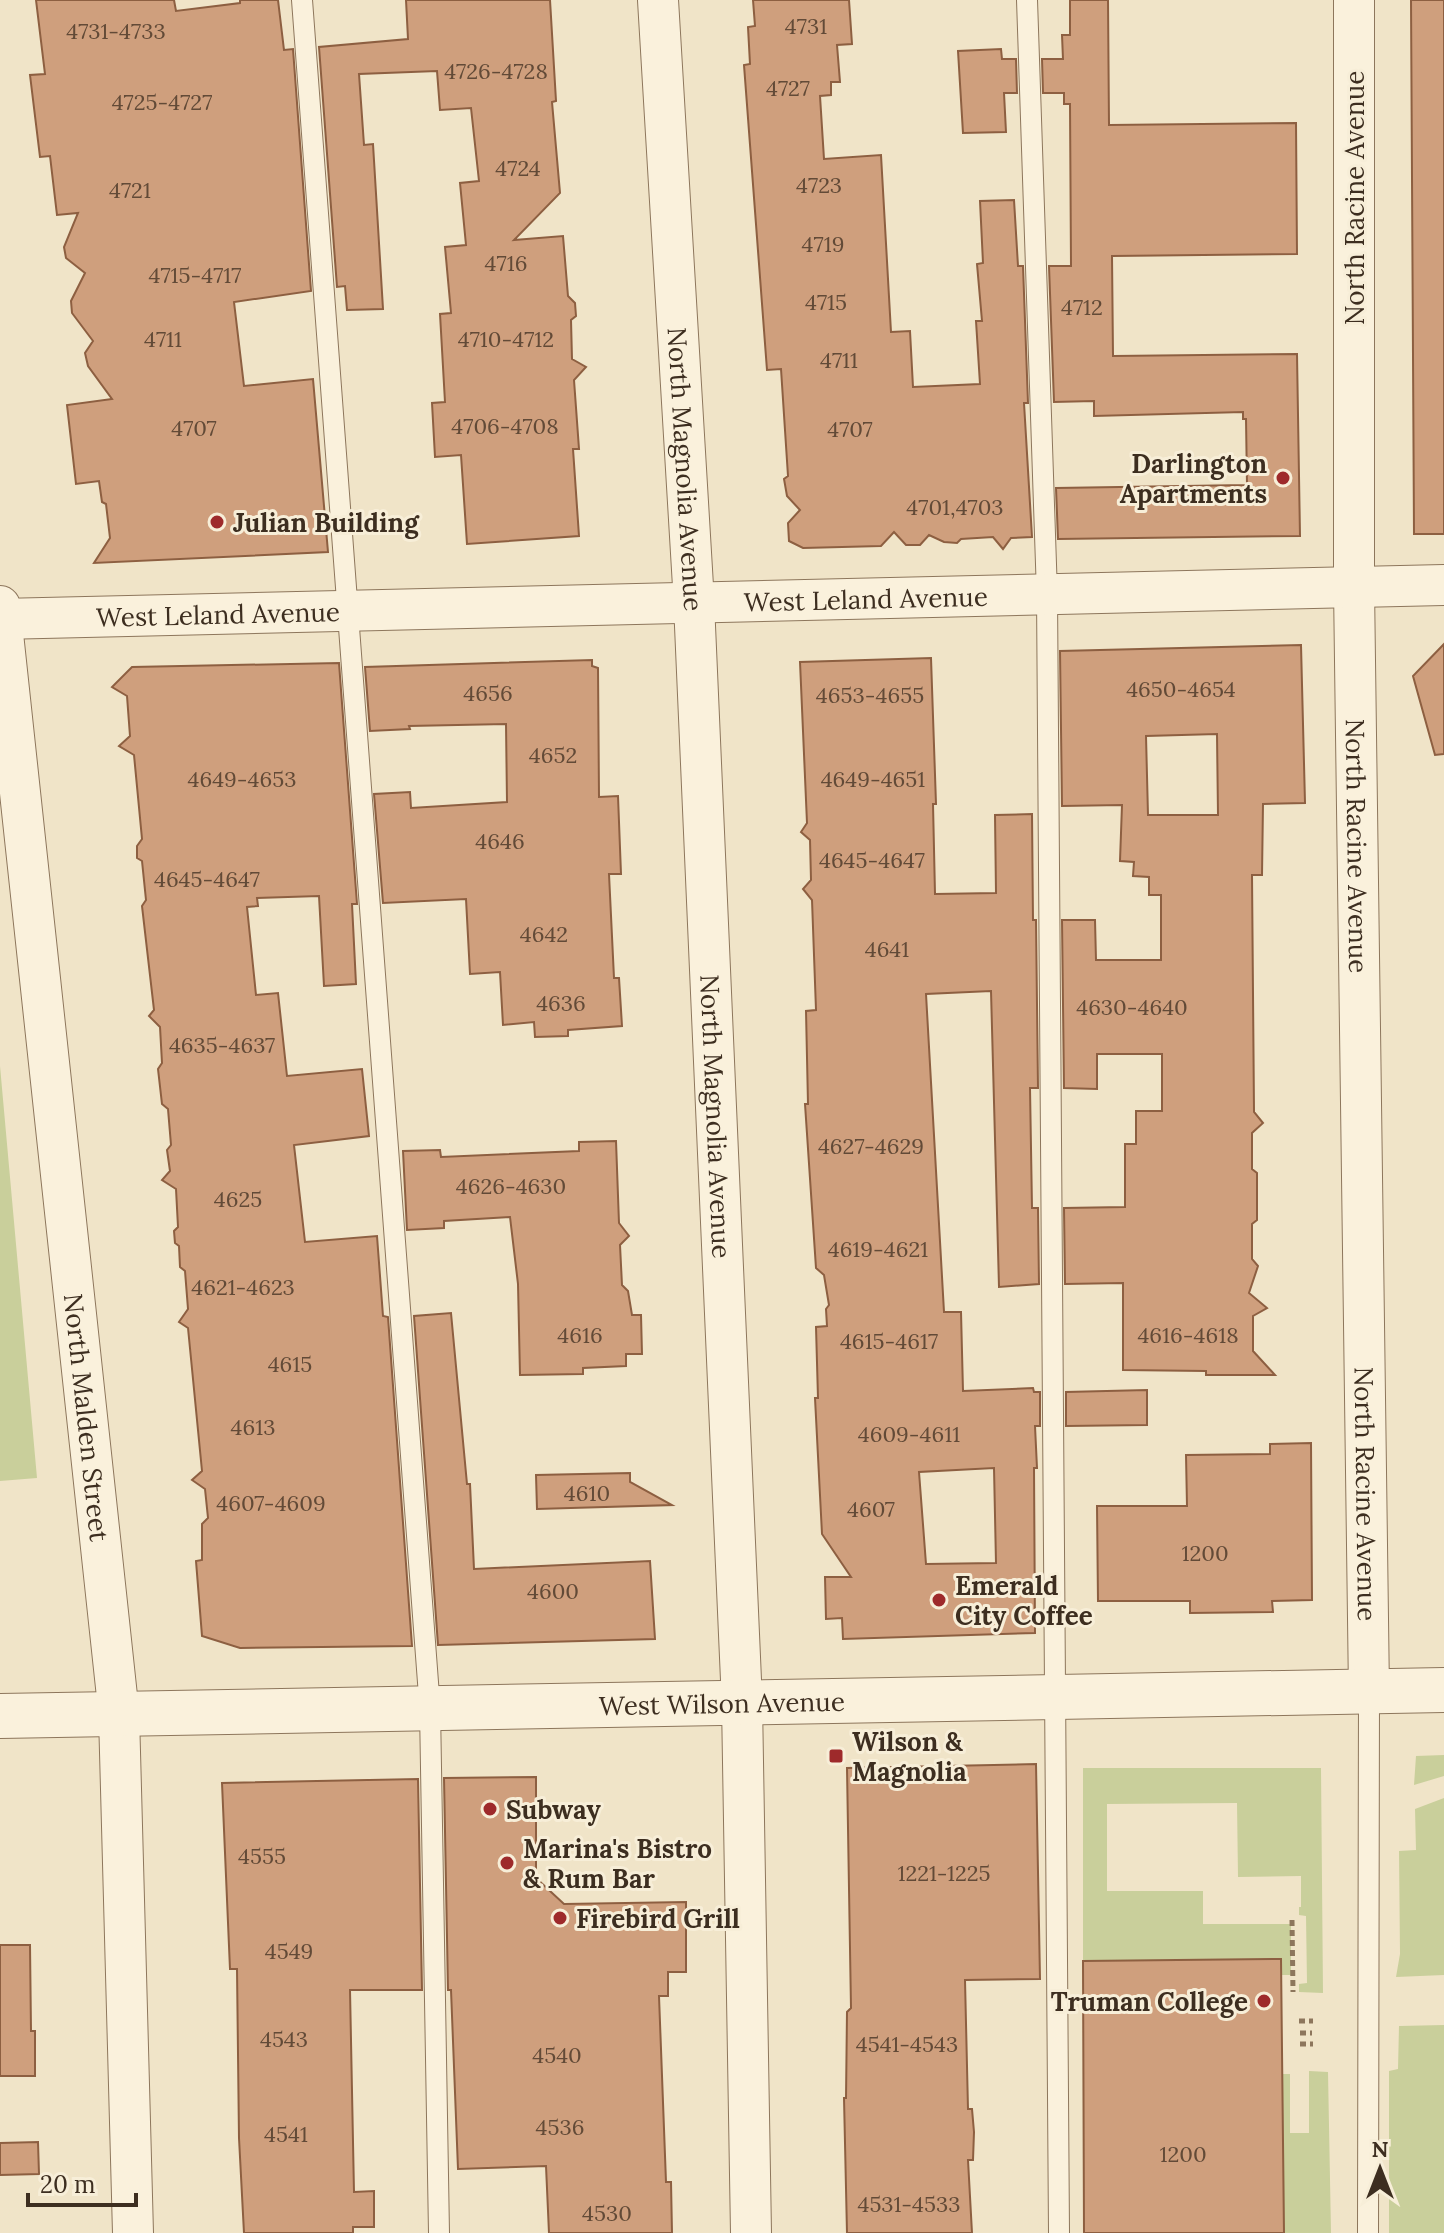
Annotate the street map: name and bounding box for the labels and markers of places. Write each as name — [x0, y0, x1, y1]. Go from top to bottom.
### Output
place label: Darlington Apartments — [1120, 447, 1267, 510]
marker: Darlington Apartments — [1274, 469, 1292, 487]
place label: Julian Building — [233, 506, 420, 539]
marker: Julian Building — [208, 513, 226, 531]
place label: Emerald City Coffee — [955, 1569, 1093, 1632]
marker: Emerald City Coffee — [930, 1591, 948, 1609]
place label: Wilson & Magnolia — [852, 1725, 967, 1788]
marker: Wilson & Magnolia — [827, 1747, 845, 1765]
place label: Subway — [506, 1793, 601, 1826]
marker: Subway — [481, 1800, 499, 1818]
place label: Marina's Bistro & Rum Bar — [523, 1832, 712, 1895]
marker: Marina's Bistro & Rum Bar — [498, 1854, 516, 1872]
place label: Firebird Grill — [576, 1902, 740, 1935]
marker: Firebird Grill — [551, 1909, 569, 1927]
place label: Truman College — [1051, 1985, 1248, 2018]
marker: Truman College — [1255, 1992, 1273, 2010]

